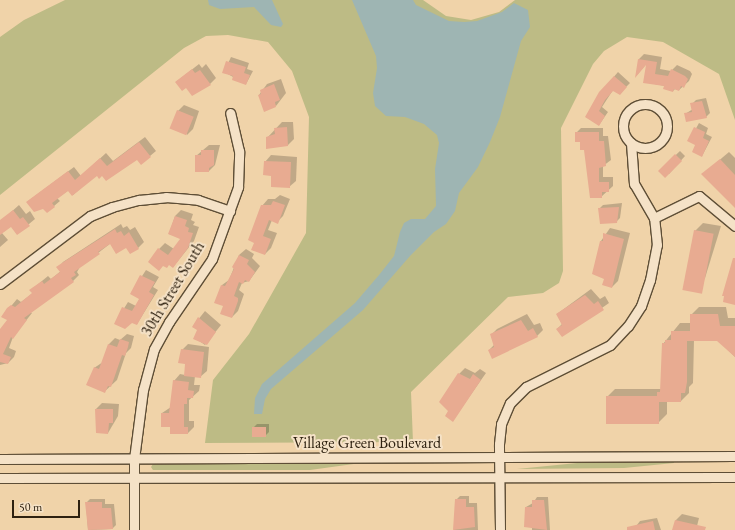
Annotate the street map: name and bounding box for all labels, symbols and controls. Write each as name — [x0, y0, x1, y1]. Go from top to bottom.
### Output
street label: 30th Street South — [137, 238, 209, 340]
street label: Village Green Boulevard — [293, 433, 441, 453]
scale bar — [14, 492, 82, 518]
text: 50 m — [19, 499, 42, 515]

